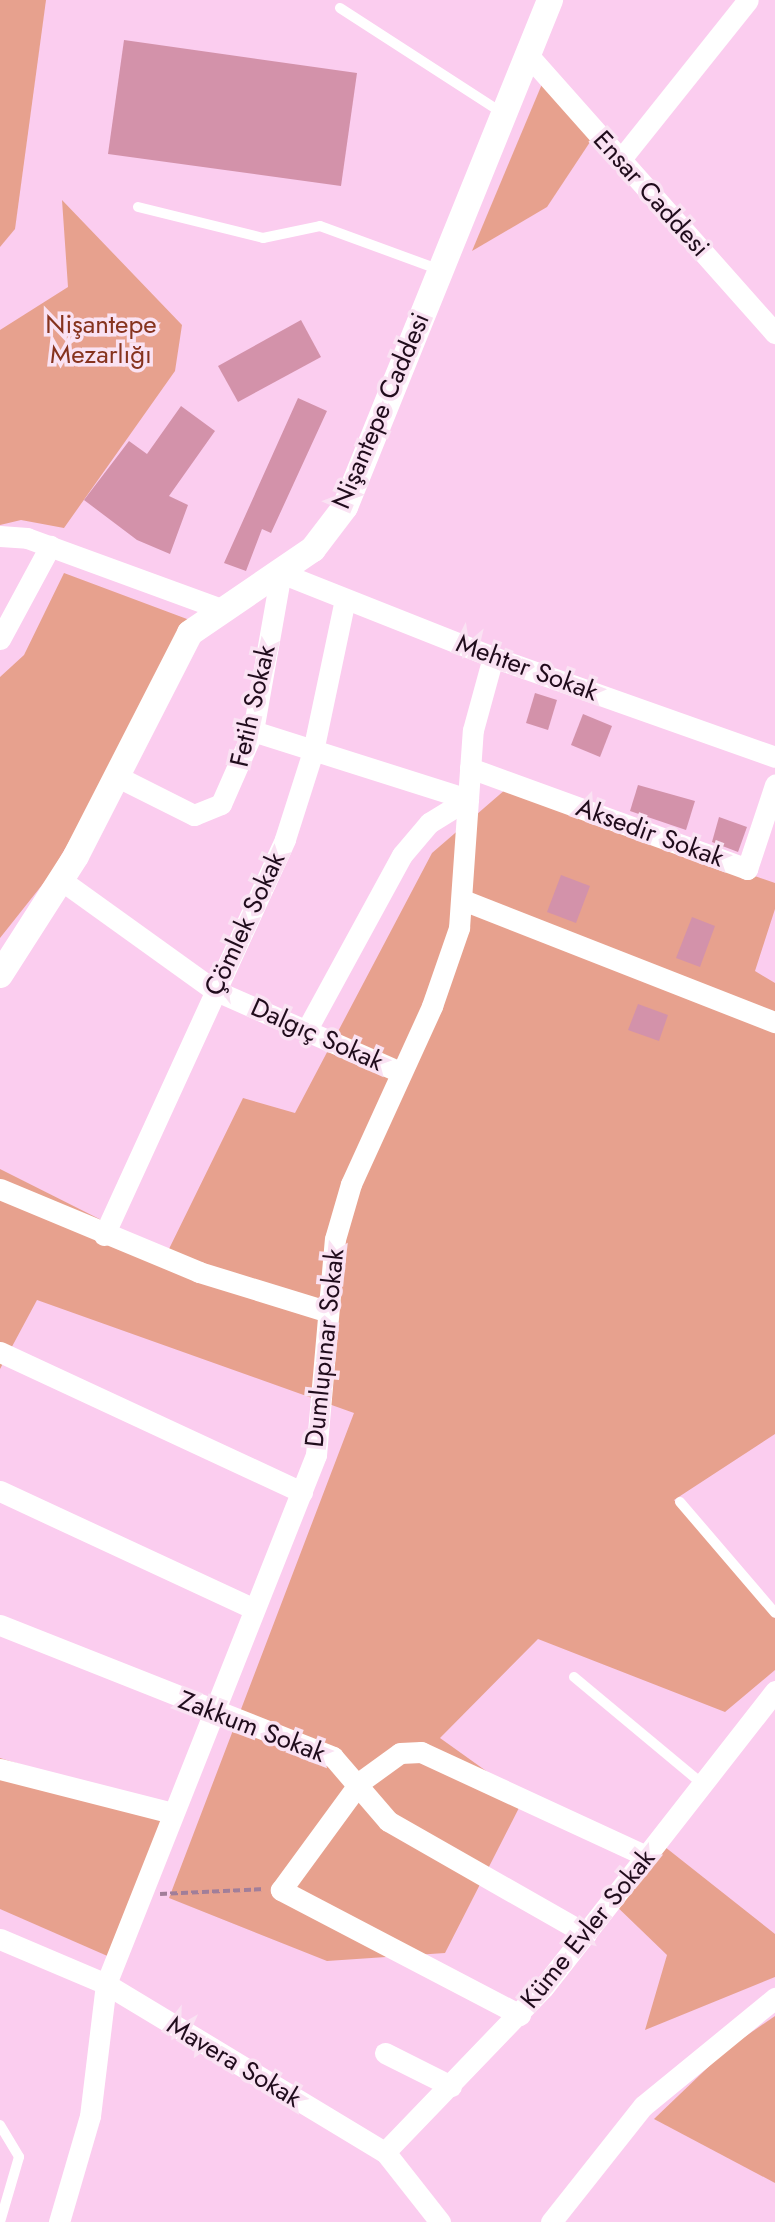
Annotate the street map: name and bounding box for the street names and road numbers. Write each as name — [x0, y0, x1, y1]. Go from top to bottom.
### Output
street label: Ensar Caddesi — [586, 125, 716, 263]
street label: Nişantepe Caddesi — [326, 308, 436, 514]
street label: Mehter Sokak — [452, 628, 602, 708]
street label: Fetih Sokak — [224, 642, 282, 770]
street label: Aksedir Sokak — [572, 792, 728, 874]
street label: Çömlek Sokak — [198, 847, 292, 1001]
street label: Dalgıç Sokak — [246, 992, 388, 1078]
street label: Dumlupınar Sokak — [299, 1247, 351, 1449]
street label: Zakkum Sokak — [174, 1685, 330, 1769]
street label: Küme Evler Sokak — [514, 1843, 662, 2015]
street label: Mavera Sokak — [161, 2010, 307, 2114]

